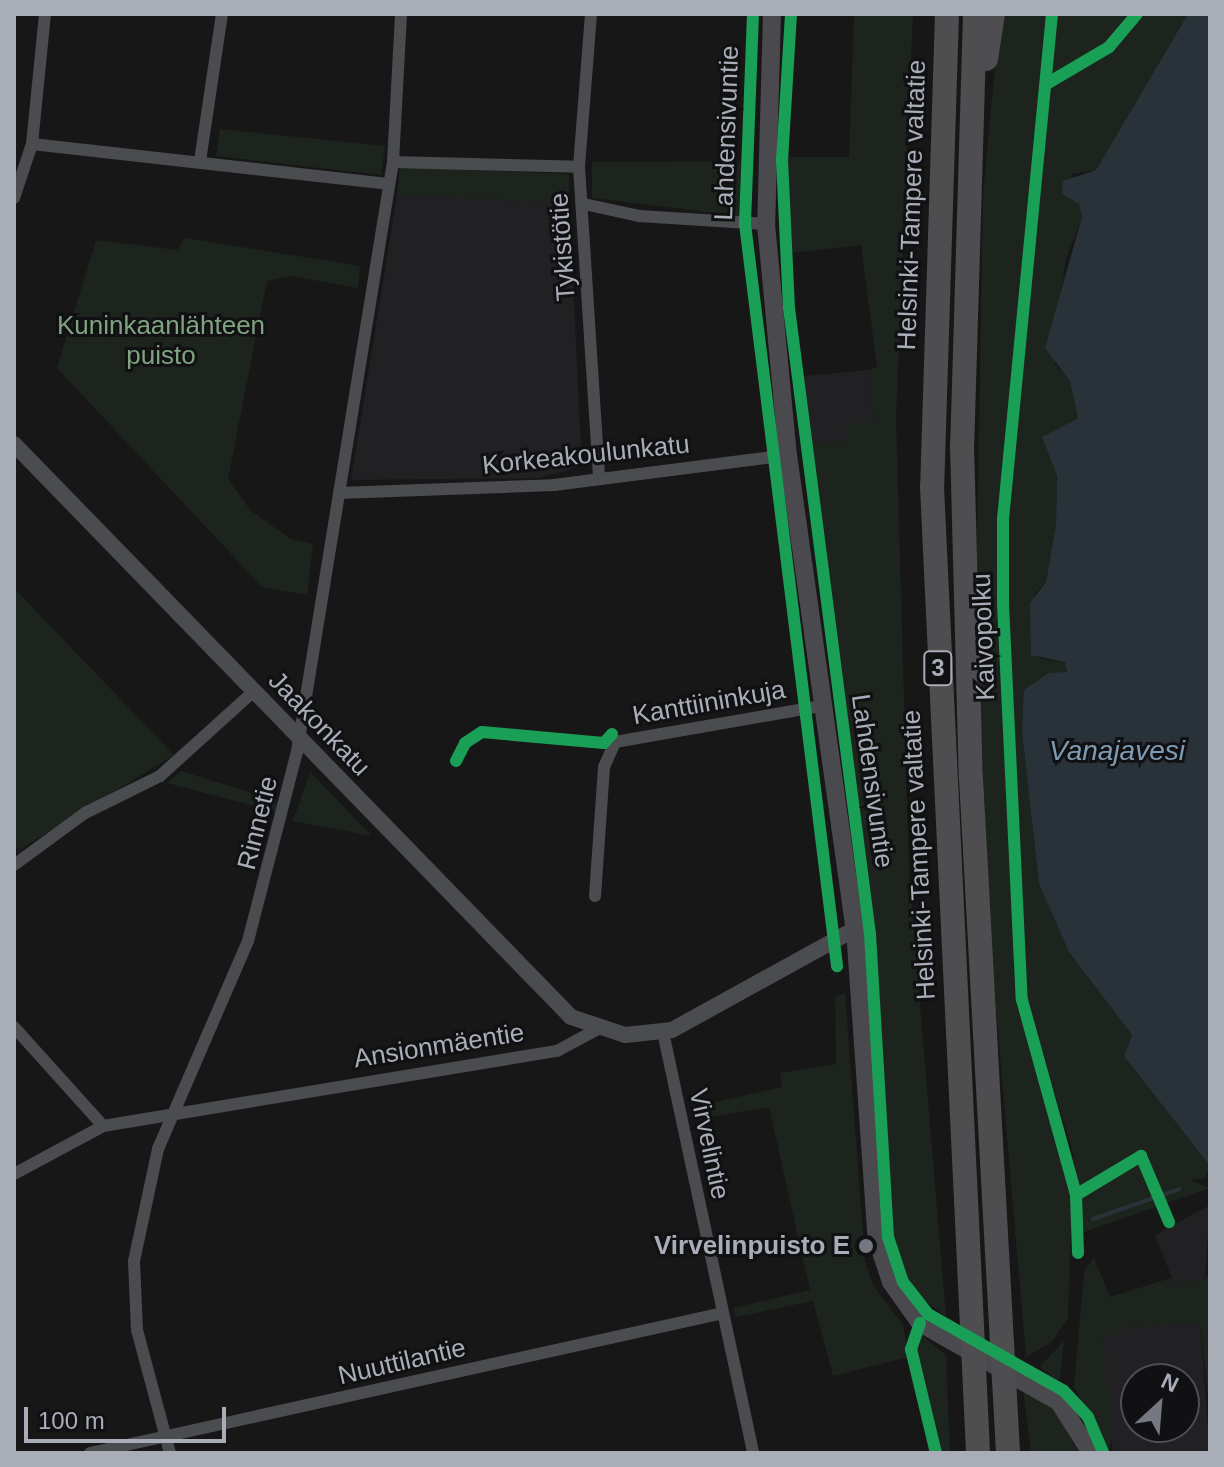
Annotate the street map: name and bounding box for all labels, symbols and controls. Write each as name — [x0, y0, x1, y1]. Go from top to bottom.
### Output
street label: Lahdensivuntie — [708, 45, 746, 221]
street label: Helsinki-Tampere valtatie — [891, 59, 933, 351]
street label: Tykistötie — [544, 192, 582, 302]
park label: Kuninkaanlähteen puisto — [57, 310, 265, 372]
street label: Korkeakoulunkatu — [481, 429, 691, 481]
street label: Kaivopolku — [966, 573, 1002, 701]
road number: 3 — [922, 648, 954, 688]
street label: Jaakonkatu — [262, 665, 376, 783]
street label: Kanttiininkuja — [630, 674, 788, 732]
street label: Lahdensivuntie — [844, 692, 900, 870]
street label: Helsinki-Tampere valtatie — [896, 709, 942, 1001]
water label: Vanajavesi — [1049, 734, 1185, 768]
street label: Rinnetie — [231, 773, 285, 873]
street label: Ansionmäentie — [352, 1017, 526, 1075]
street label: Virvelintie — [682, 1086, 736, 1202]
place label: Virvelinpuisto E — [654, 1230, 850, 1262]
marker: Virvelinpuisto E — [857, 1237, 875, 1255]
street label: Nuuttilantie — [335, 1332, 469, 1392]
north arrow — [1120, 1363, 1200, 1443]
text: N — [1157, 1368, 1182, 1397]
scale bar — [28, 1391, 230, 1441]
text: 100 m — [38, 1407, 105, 1434]

